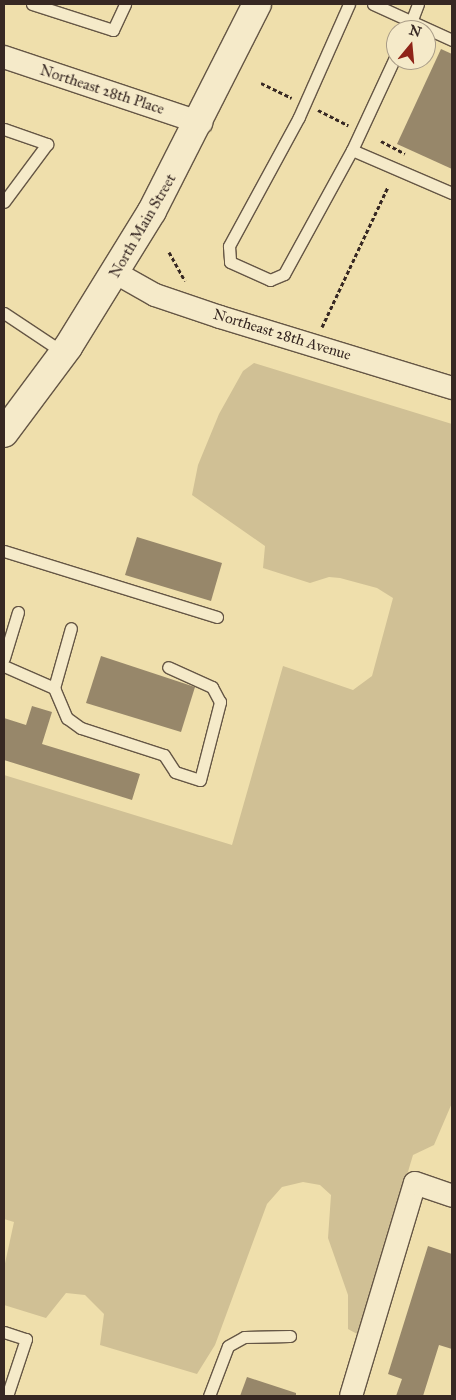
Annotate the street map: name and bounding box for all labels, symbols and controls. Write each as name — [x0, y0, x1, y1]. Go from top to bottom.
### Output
north arrow — [386, 20, 436, 70]
text: N — [407, 21, 423, 41]
street label: Northeast 28th Place — [38, 61, 166, 119]
street label: North Main Street — [106, 171, 180, 281]
street label: Northeast 28th Avenue — [211, 305, 353, 365]

